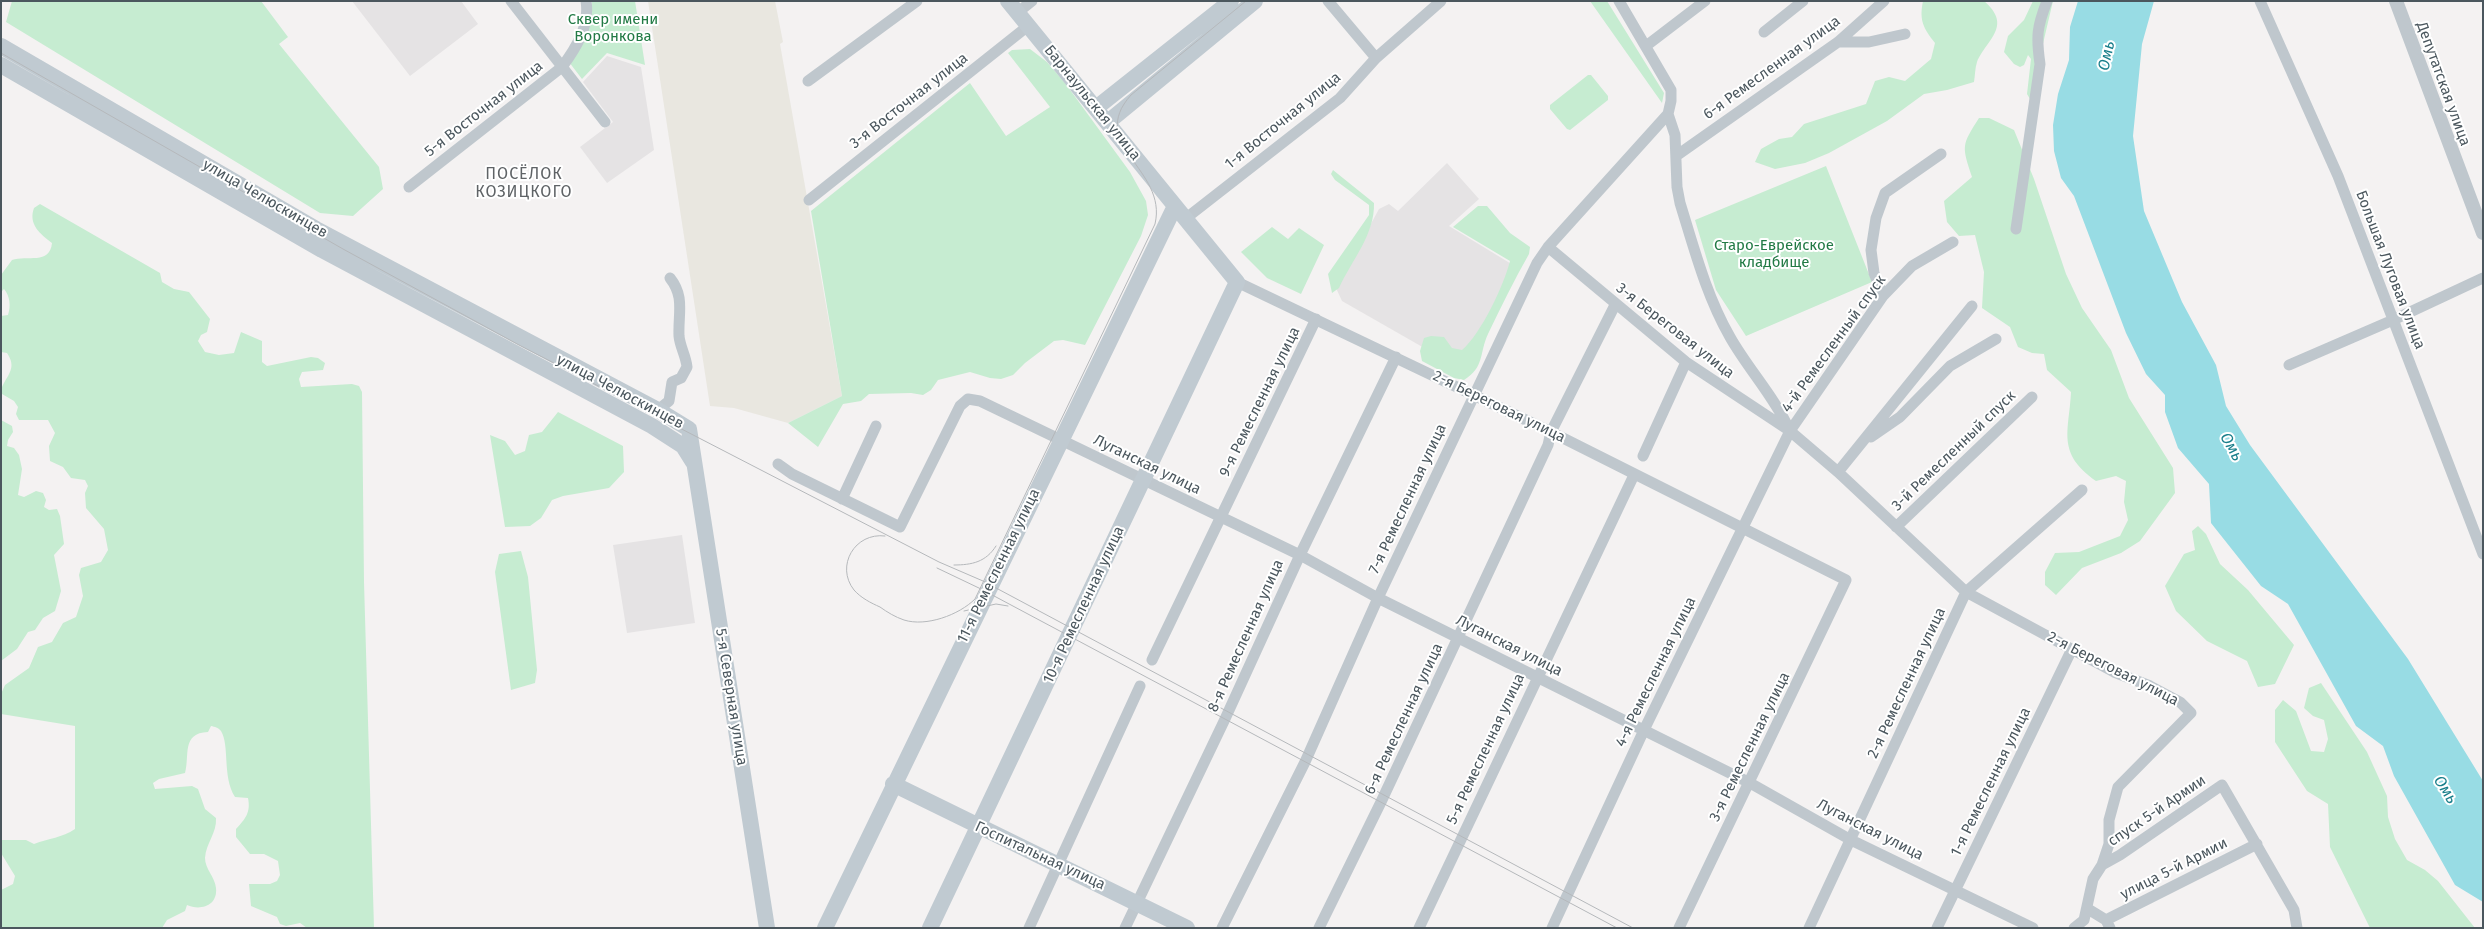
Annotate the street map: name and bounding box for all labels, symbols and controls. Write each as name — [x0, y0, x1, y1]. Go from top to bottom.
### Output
park label: Сквер имени Воронкова — [568, 11, 658, 46]
street label: 6-я Ремесленная улица — [1700, 12, 1844, 124]
street label: Депутатская улица — [2412, 19, 2474, 149]
water label: Омь — [2095, 39, 2119, 73]
street label: Барнаульская улица — [1040, 42, 1144, 164]
street label: 3-я Восточная улица — [846, 49, 972, 153]
street label: 5-я Восточная улица — [421, 57, 547, 161]
street label: 1-я Восточная улица — [1221, 69, 1345, 173]
street label: улица Челюскинцев — [199, 156, 331, 242]
district label: ПОСЁЛОК КОЗИЦКОГО — [474, 165, 574, 203]
street label: Большая Луговая улица — [2351, 188, 2429, 352]
park label: Старо-Еврейское кладбище — [1714, 237, 1834, 272]
street label: 4-й Ремесленный спуск — [1778, 272, 1890, 416]
street label: 3-я Береговая улица — [1612, 279, 1738, 383]
street label: 9-я Ремесленная улица — [1216, 324, 1304, 480]
street label: улица Челюскинцев — [553, 351, 687, 433]
street label: 2-я Береговая улица — [1430, 367, 1568, 447]
street label: 3-й Ремесленный спуск — [1888, 387, 2020, 515]
street label: 7-я Ремесленная улица — [1365, 421, 1451, 577]
water label: Омь — [2215, 429, 2247, 465]
street label: Луганская улица — [1090, 431, 1204, 499]
street label: 11-я Ремесленная улица — [954, 486, 1044, 646]
street label: 10-я Ремесленная улица — [1040, 523, 1128, 687]
street label: 8-я Ремесленная улица — [1204, 557, 1288, 715]
street label: 4-я Ремесленная улица — [1612, 594, 1700, 750]
street label: 2-я Ремесленная улица — [1864, 605, 1950, 761]
street label: Луганская улица — [1453, 611, 1565, 681]
street label: 5-я Северная улица — [711, 627, 751, 767]
street label: 2-я Береговая улица — [2044, 628, 2182, 710]
street label: 6-я Ремесленная улица — [1361, 641, 1447, 797]
street label: 3-я Ремесленная улица — [1706, 669, 1794, 825]
street label: 5-я Ремесленная улица — [1443, 671, 1529, 827]
street label: 1-я Ремесленная улица — [1947, 705, 2035, 859]
street label: спуск 5-й Армии — [2105, 772, 2209, 850]
water label: Омь — [2429, 772, 2461, 808]
street label: Луганская улица — [1814, 795, 1926, 865]
street label: Госпитальная улица — [972, 818, 1108, 894]
street label: улица 5-й Армии — [2117, 834, 2231, 904]

